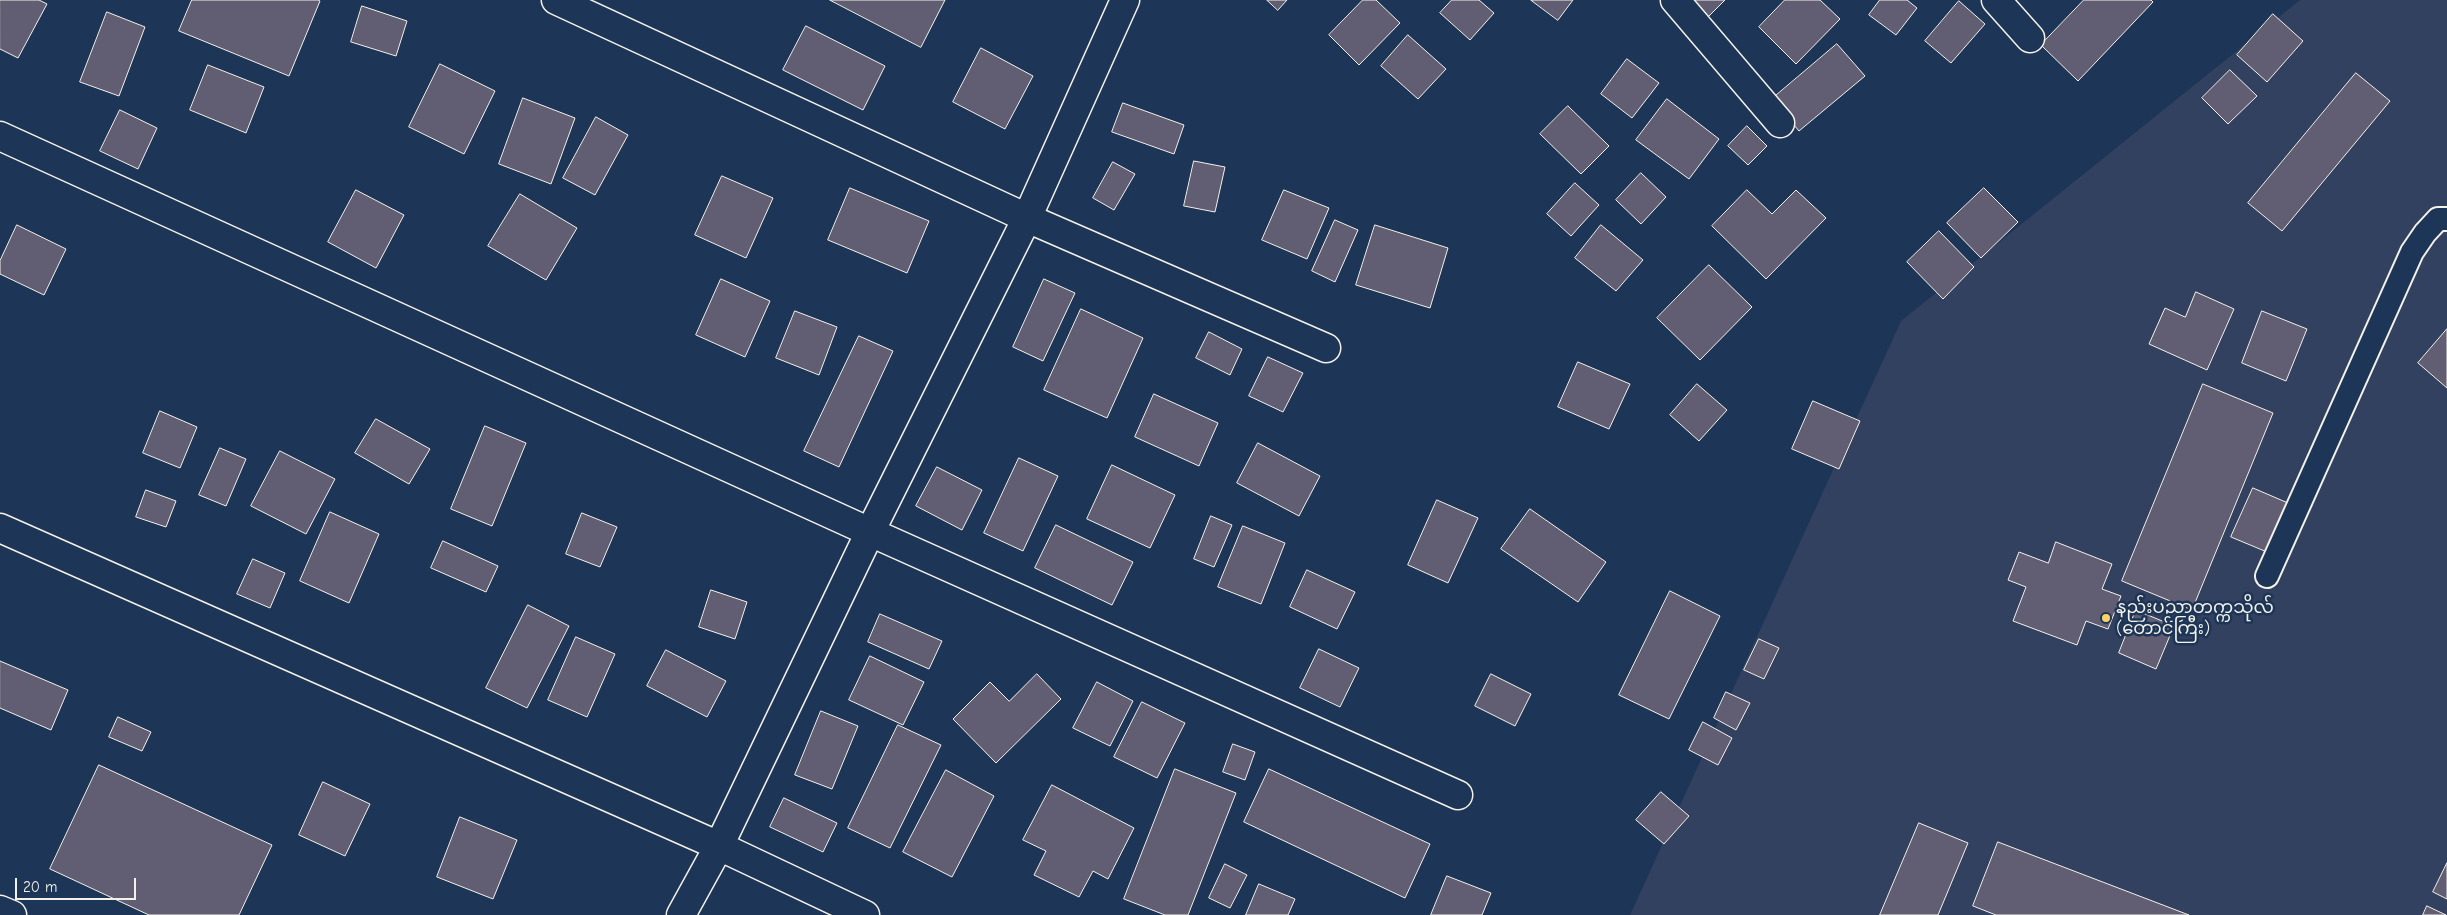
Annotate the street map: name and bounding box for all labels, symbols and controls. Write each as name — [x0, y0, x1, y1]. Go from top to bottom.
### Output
place label: နည်းပညာတက္ကသိုလ် (တောင်ကြီး) — [2116, 597, 2274, 640]
marker: နည်းပညာတက္ကသိုလ် (တောင်ကြီး) — [2100, 612, 2112, 624]
scale bar — [18, 868, 139, 900]
text: 20 m — [23, 878, 57, 896]

